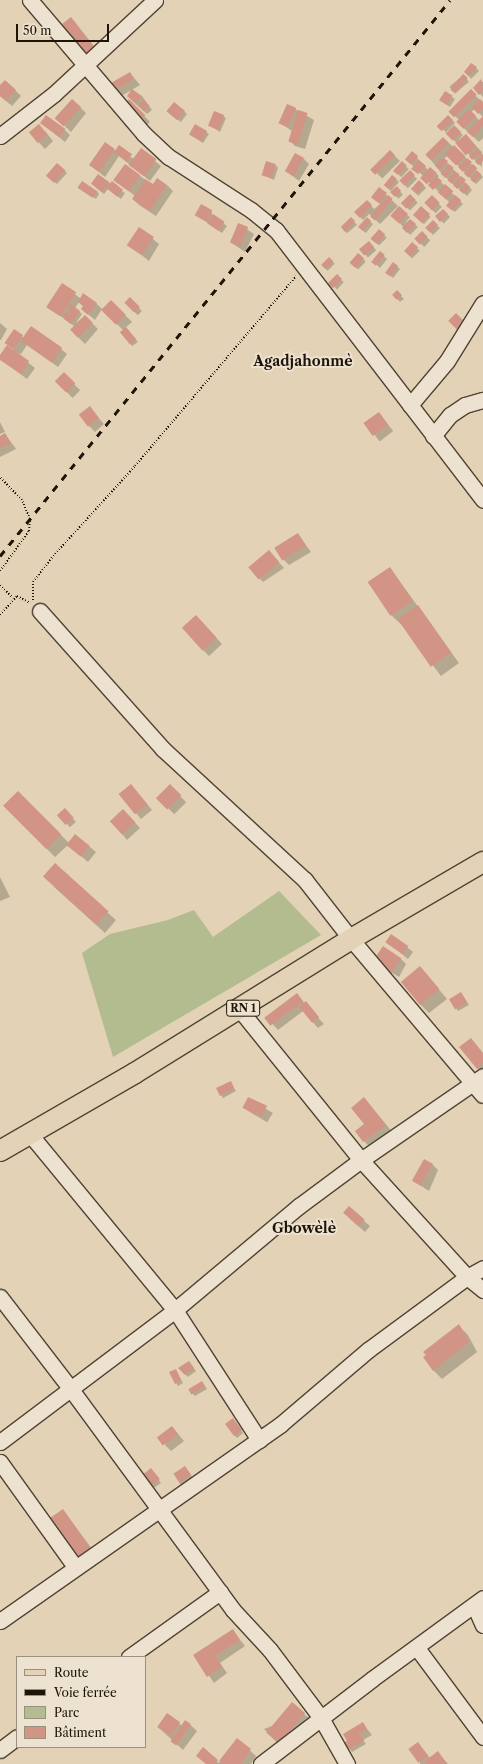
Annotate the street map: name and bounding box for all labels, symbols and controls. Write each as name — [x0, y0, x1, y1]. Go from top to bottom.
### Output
scale bar — [18, 16, 111, 42]
text: 50 m — [23, 23, 52, 38]
district label: Agadjahonmè — [253, 353, 353, 369]
road number: RN 1 — [226, 999, 260, 1017]
district label: Gbowèlè — [272, 1220, 336, 1236]
legend — [16, 1656, 146, 1748]
text: Route — [54, 1665, 88, 1680]
text: Voie ferrée — [54, 1685, 117, 1700]
text: Parc — [54, 1705, 79, 1720]
text: Bâtiment — [54, 1725, 106, 1740]

